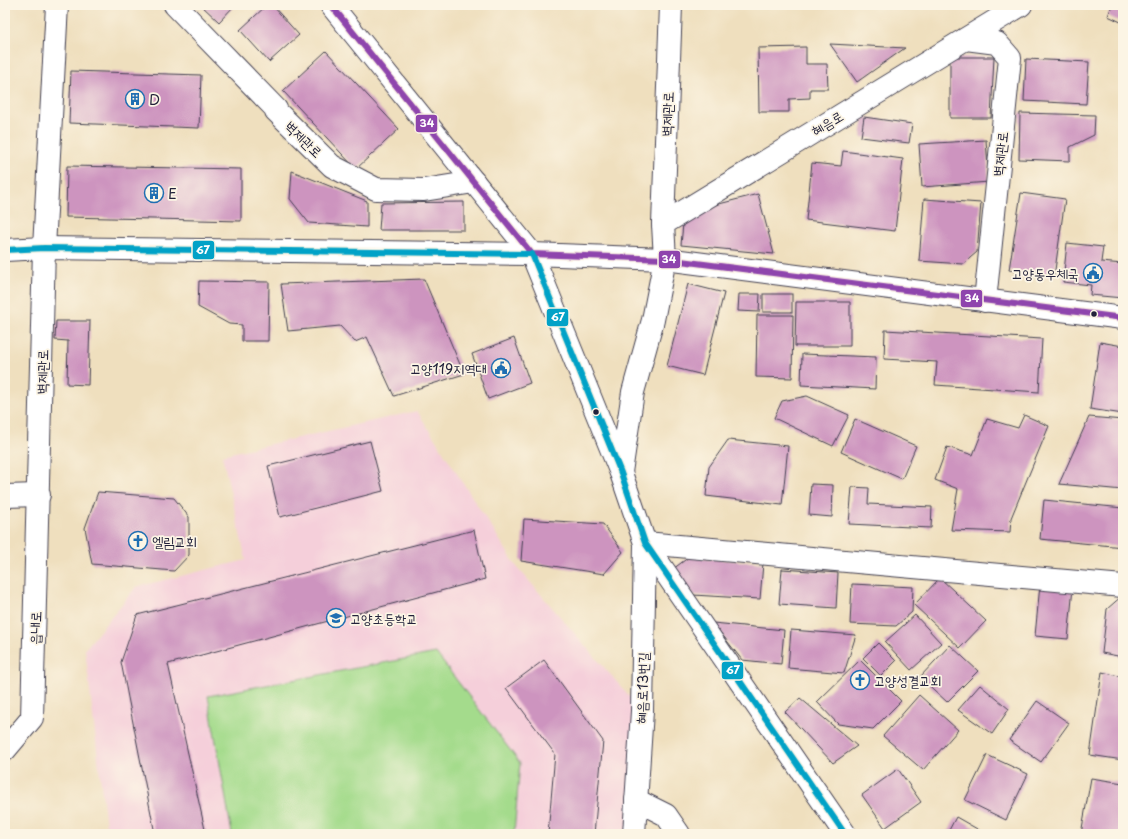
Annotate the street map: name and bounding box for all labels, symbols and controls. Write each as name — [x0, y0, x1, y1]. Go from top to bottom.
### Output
building icon: D — [124, 88, 146, 110]
place label: D — [149, 89, 160, 110]
street label: 벽제관로 — [656, 91, 678, 137]
street label: 혜음로 — [807, 105, 847, 141]
line badge: 34 — [415, 114, 438, 133]
text: 34 — [420, 114, 435, 131]
street label: 벽제관로 — [280, 116, 328, 162]
street label: 벽제관로 — [987, 130, 1013, 178]
building icon: E — [143, 182, 165, 204]
place label: E — [168, 183, 177, 204]
line badge: 67 — [192, 240, 215, 260]
text: 67 — [196, 241, 211, 258]
line badge: 34 — [658, 250, 681, 269]
text: 34 — [662, 250, 677, 267]
public building icon: 고양동우체국 — [1082, 262, 1104, 284]
place label: 고양동우체국 — [1011, 263, 1079, 284]
line badge: 34 — [960, 289, 983, 308]
text: 34 — [965, 289, 980, 306]
line badge: 67 — [546, 308, 569, 327]
text: 67 — [551, 308, 566, 325]
unlabelled marker — [1089, 309, 1099, 319]
street label: 벽제관로 — [31, 349, 53, 395]
public building icon: 고양119지역대 — [490, 357, 512, 379]
place label: 고양119지역대 — [410, 358, 487, 379]
unlabelled marker — [591, 407, 601, 417]
church icon: 엘림교회 — [127, 530, 149, 552]
place label: 엘림교회 — [152, 531, 197, 552]
school or university icon: 고양초등학교 — [325, 607, 347, 629]
place label: 고양초등학교 — [350, 608, 418, 629]
street label: 읍내로 — [24, 611, 46, 645]
street label: 혜음로13번길 — [630, 651, 654, 724]
line badge: 67 — [721, 661, 744, 680]
text: 67 — [726, 661, 741, 678]
church icon: 고양성결교회 — [849, 669, 871, 691]
place label: 고양성결교회 — [874, 670, 942, 691]

